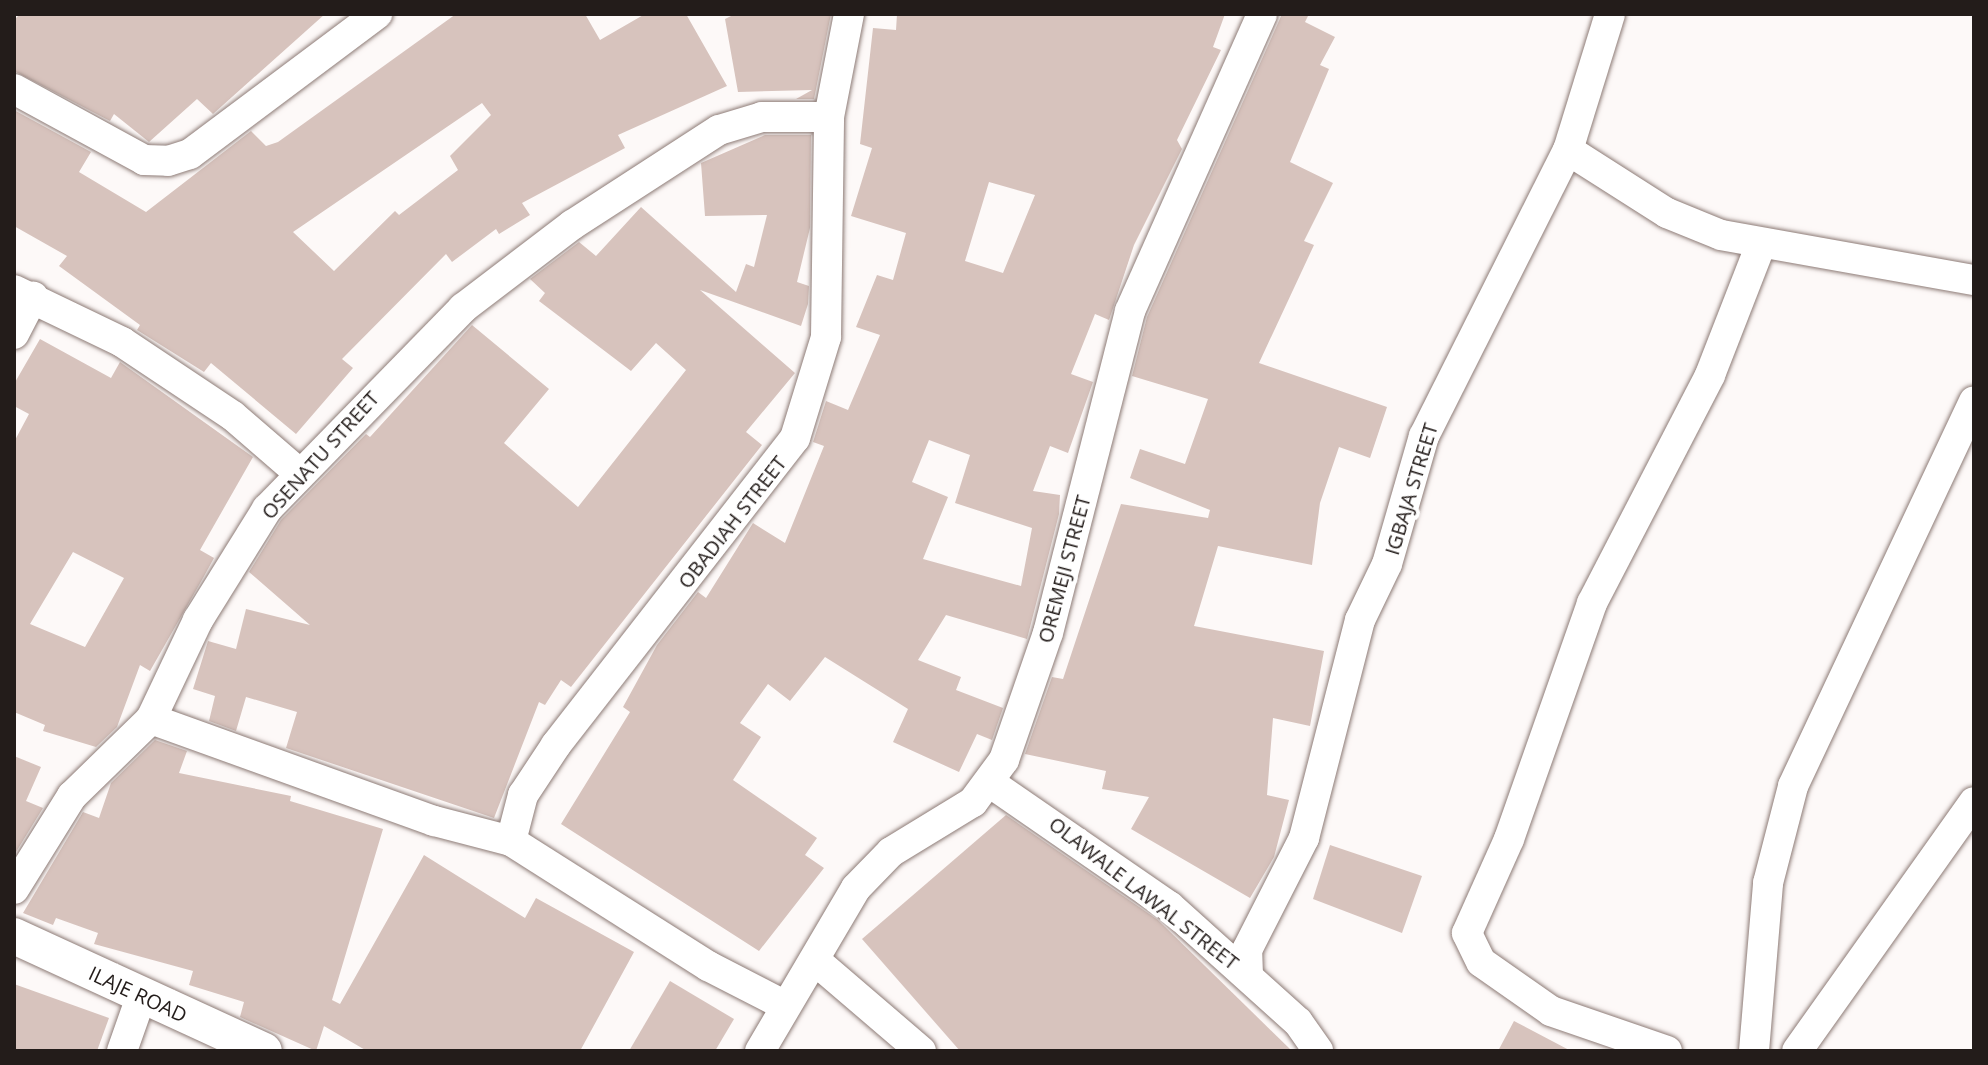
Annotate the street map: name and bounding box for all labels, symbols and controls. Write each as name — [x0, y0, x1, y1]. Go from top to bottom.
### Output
street label: OSENATU STREET — [256, 386, 384, 524]
street label: IGBAJA STREET — [1380, 420, 1442, 558]
street label: OBADIAH STREET — [673, 451, 791, 593]
street label: OREMEJI STREET — [1033, 493, 1095, 645]
street label: OLAWALE LAWAL STREET — [1044, 812, 1244, 974]
street label: ILAJE ROAD — [85, 961, 191, 1027]

